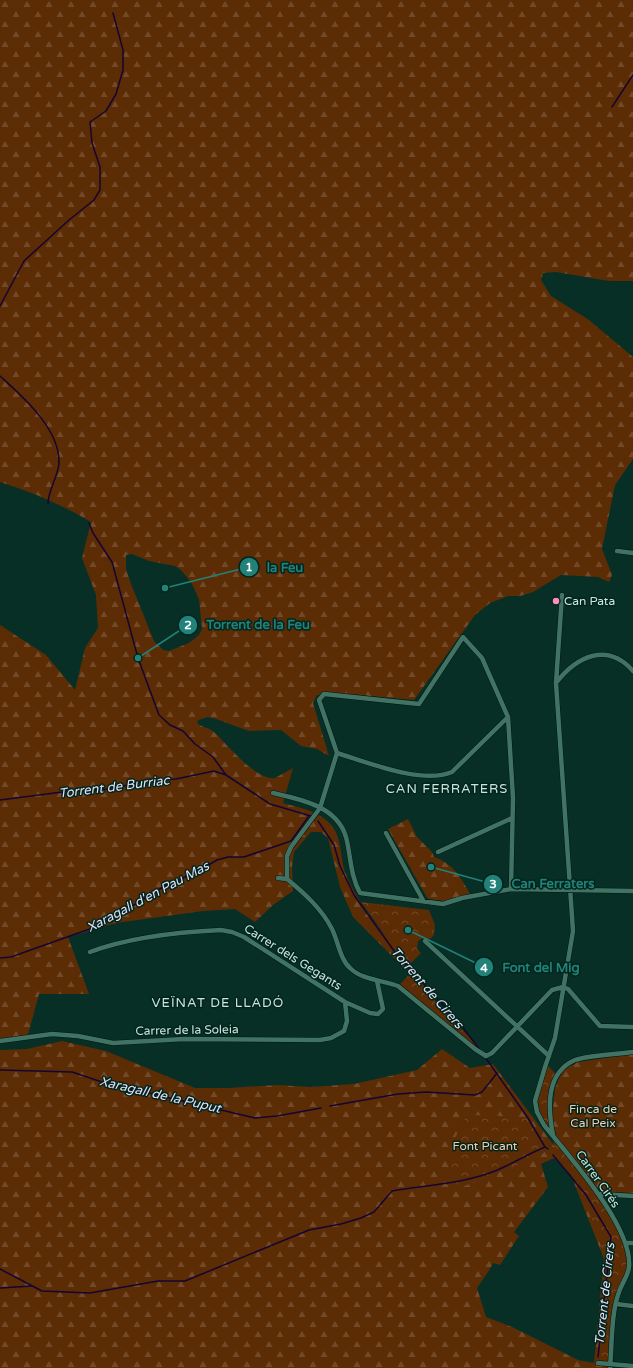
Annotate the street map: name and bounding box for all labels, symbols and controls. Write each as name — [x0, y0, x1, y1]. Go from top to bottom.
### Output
callout: la Feu — [239, 555, 311, 580]
text: 1 — [245, 560, 253, 574]
text: la Feu — [267, 560, 303, 576]
place label: Can Pata — [564, 594, 615, 608]
marker: Can Pata — [551, 596, 561, 606]
callout: Torrent de la Feu — [178, 612, 317, 637]
text: Torrent de la Feu — [205, 617, 310, 633]
text: 2 — [184, 618, 192, 632]
water label: Torrent de Burriac — [58, 772, 171, 802]
district label: CAN FERRATERS — [386, 781, 508, 797]
water label: Xaragall d'en Pau Mas — [84, 858, 213, 936]
callout: Can Ferraters — [483, 871, 602, 896]
text: Can Ferraters — [512, 876, 594, 892]
text: 3 — [489, 877, 497, 891]
street label: Carrer dels Gegants — [242, 921, 345, 993]
water label: Torrent de Cirers — [387, 944, 467, 1033]
callout: Font del Mig — [474, 955, 588, 980]
text: Font del Mig — [502, 960, 580, 976]
text: 4 — [480, 961, 488, 975]
district label: VEÏNAT DE LLADÓ — [152, 995, 284, 1011]
street label: Carrer de la Soleia — [135, 1022, 239, 1038]
water label: Xaragall de la Puput — [98, 1073, 224, 1117]
park label: Finca de Cal Peix — [569, 1102, 617, 1130]
park label: Font Picant — [453, 1139, 518, 1153]
street label: Carrer Cirés — [573, 1148, 623, 1211]
water label: Torrent de Cirers — [592, 1241, 618, 1346]

